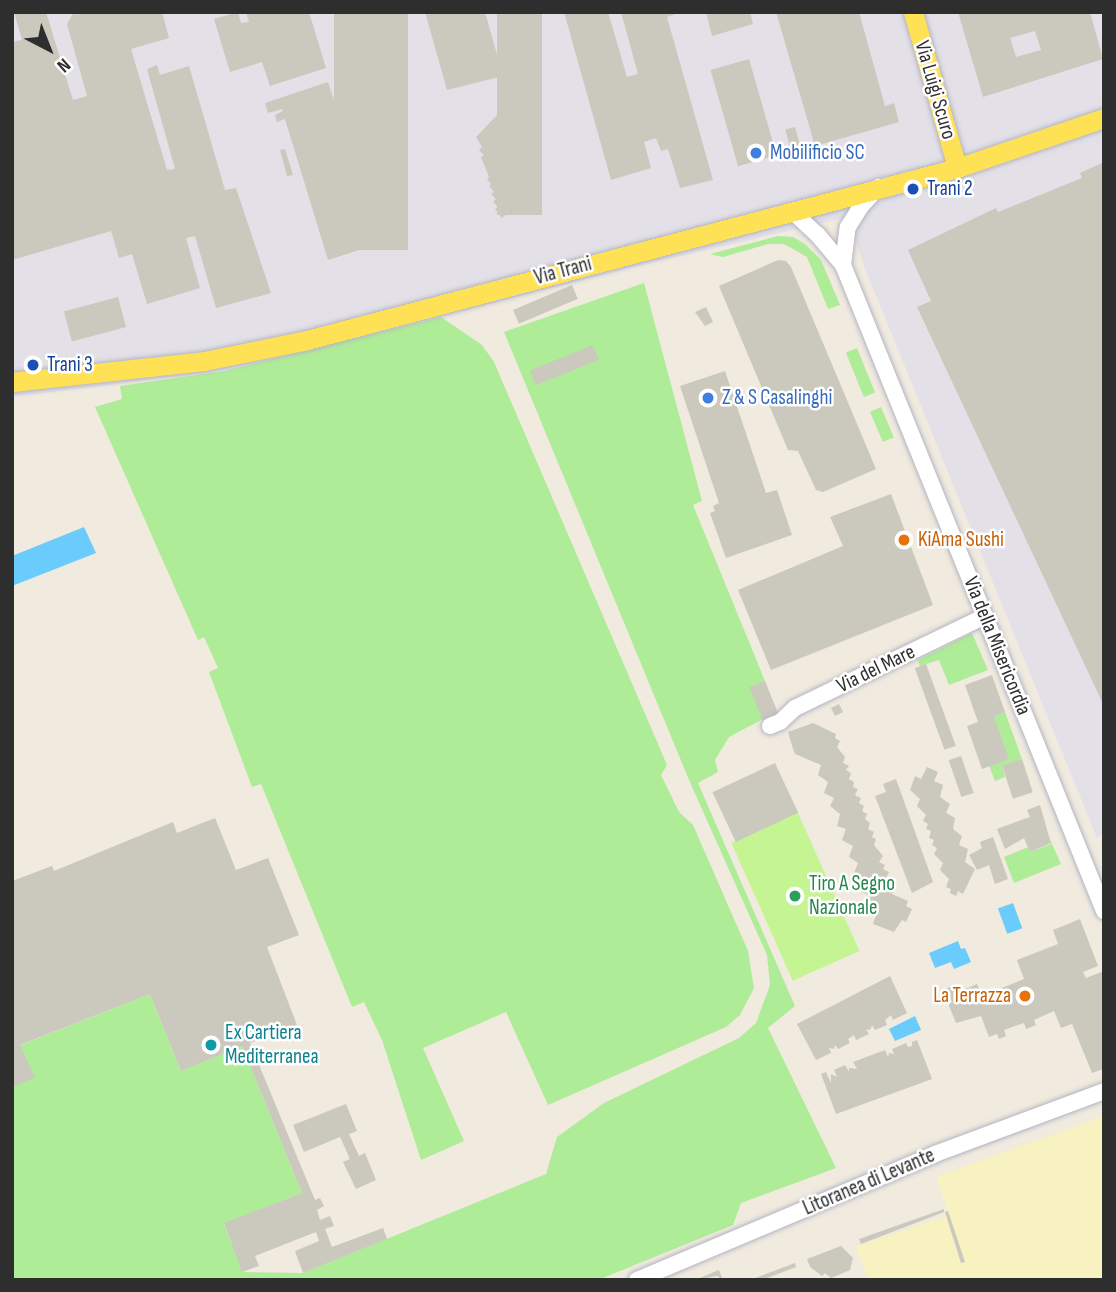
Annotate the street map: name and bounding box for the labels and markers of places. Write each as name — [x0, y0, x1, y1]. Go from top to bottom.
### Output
place label: Mobilificio SC — [770, 140, 865, 166]
marker: Mobilificio SC — [748, 145, 764, 161]
place label: Trani 2 — [927, 176, 973, 202]
marker: Trani 2 — [905, 181, 921, 197]
place label: Trani 3 — [47, 352, 93, 378]
marker: Trani 3 — [25, 357, 41, 373]
place label: Z & S Casalinghi — [722, 385, 832, 411]
marker: Z & S Casalinghi — [700, 390, 716, 406]
place label: KiAma Sushi — [918, 527, 1004, 553]
marker: KiAma Sushi — [896, 532, 912, 548]
place label: Tiro A Segno Nazionale — [809, 871, 895, 921]
marker: Tiro A Segno Nazionale — [787, 888, 803, 904]
place label: La Terrazza — [933, 983, 1011, 1009]
marker: La Terrazza — [1017, 988, 1033, 1004]
place label: Ex Cartiera Mediterranea — [225, 1020, 319, 1070]
marker: Ex Cartiera Mediterranea — [203, 1037, 219, 1053]

